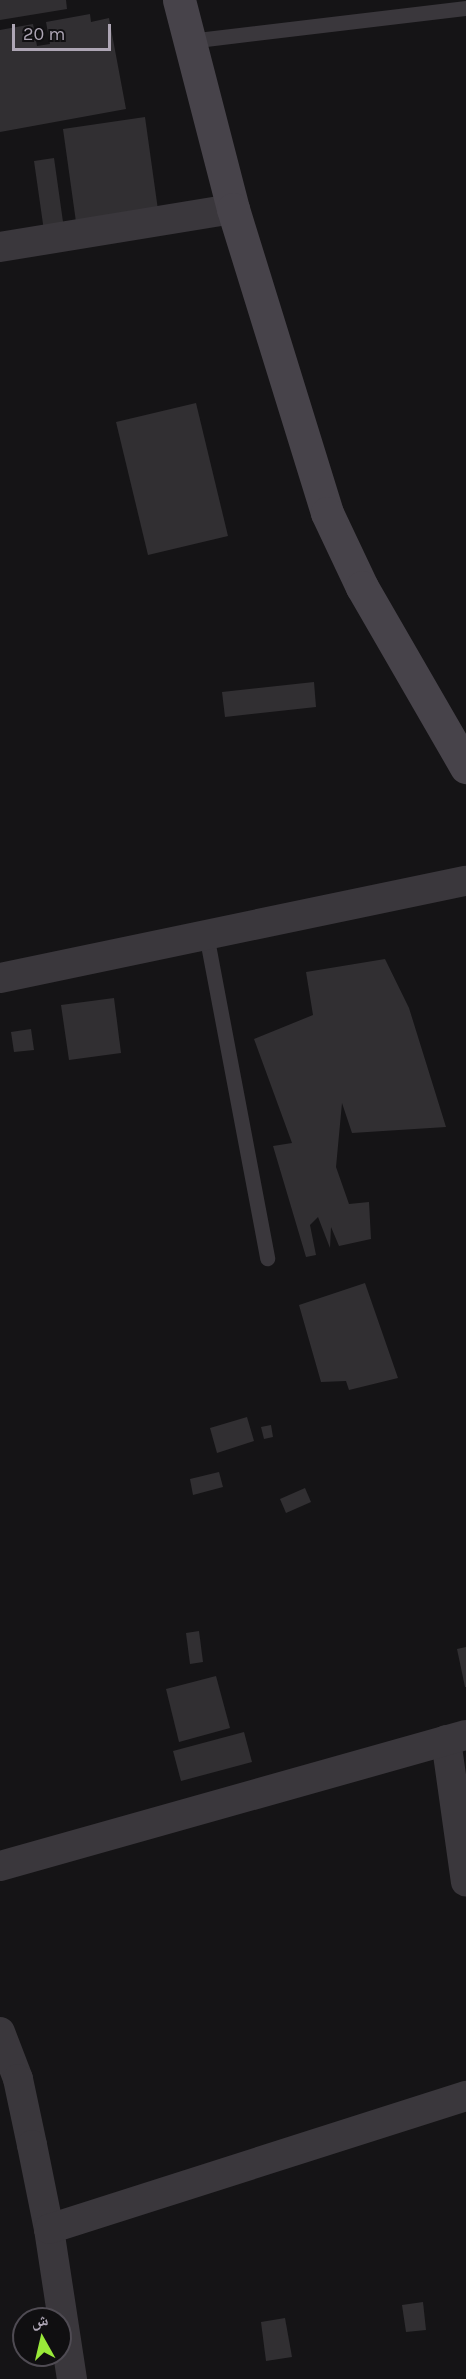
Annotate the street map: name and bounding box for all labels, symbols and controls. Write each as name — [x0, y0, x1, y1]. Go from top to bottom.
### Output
scale bar — [15, 12, 114, 50]
text: 20 m — [23, 23, 65, 45]
north arrow — [12, 2307, 72, 2367]
text: ش — [30, 2310, 49, 2331]

